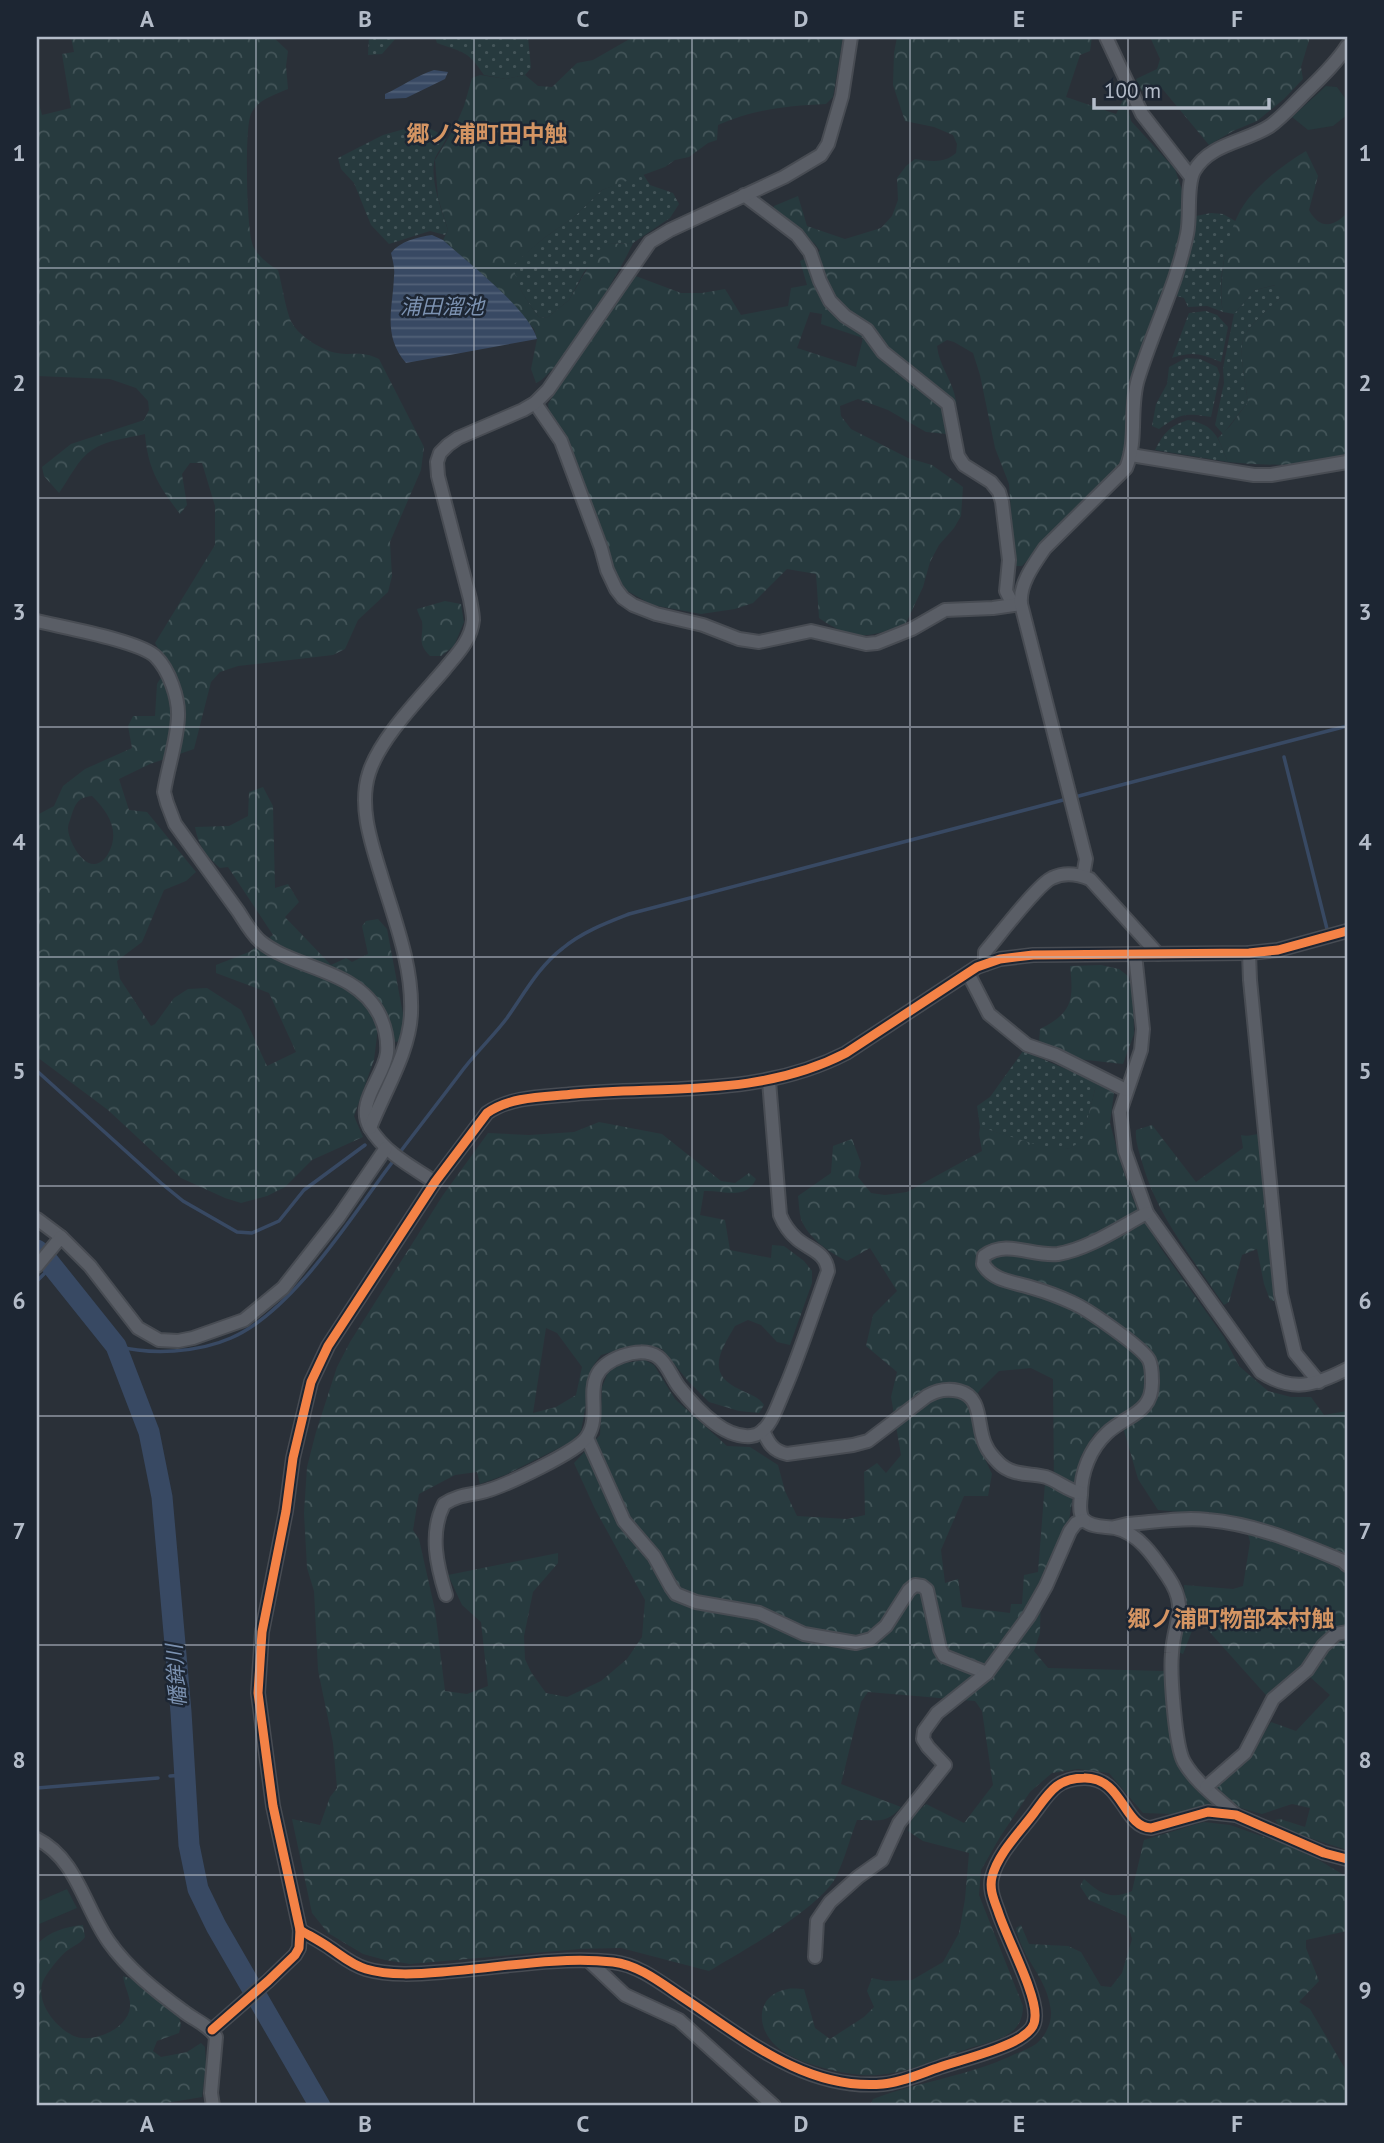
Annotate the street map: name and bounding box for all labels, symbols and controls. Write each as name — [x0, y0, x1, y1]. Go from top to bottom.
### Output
text: A — [140, 4, 154, 33]
text: B — [358, 4, 372, 33]
text: C — [577, 4, 590, 33]
text: D — [794, 4, 808, 33]
text: E — [1013, 4, 1025, 33]
text: F — [1231, 4, 1243, 33]
scale bar — [1094, 66, 1268, 110]
text: 100 m — [1104, 77, 1161, 104]
district label: 郷ノ浦町田中触 — [407, 119, 568, 148]
text: 1 — [12, 138, 26, 167]
text: 1 — [1358, 138, 1372, 167]
water label: 浦田溜池 — [400, 293, 486, 320]
text: 2 — [12, 368, 26, 397]
text: 2 — [1358, 368, 1372, 397]
text: 3 — [12, 597, 26, 626]
text: 3 — [1358, 597, 1372, 626]
text: 4 — [12, 827, 26, 856]
text: 4 — [1358, 827, 1372, 856]
text: 5 — [12, 1056, 26, 1085]
text: 5 — [1358, 1056, 1372, 1085]
text: 6 — [12, 1286, 26, 1315]
text: 6 — [1358, 1286, 1372, 1315]
text: 7 — [12, 1516, 26, 1545]
text: 7 — [1358, 1516, 1372, 1545]
district label: 郷ノ浦町物部本村触 — [1128, 1604, 1335, 1633]
water label: 幡鉾川 — [160, 1642, 192, 1708]
text: 8 — [12, 1745, 26, 1774]
text: 8 — [1358, 1745, 1372, 1774]
text: 9 — [12, 1975, 26, 2004]
text: 9 — [1358, 1975, 1372, 2004]
text: A — [140, 2109, 154, 2138]
text: B — [358, 2109, 372, 2138]
text: C — [577, 2109, 590, 2138]
text: D — [794, 2109, 808, 2138]
text: E — [1013, 2109, 1025, 2138]
text: F — [1231, 2109, 1243, 2138]

